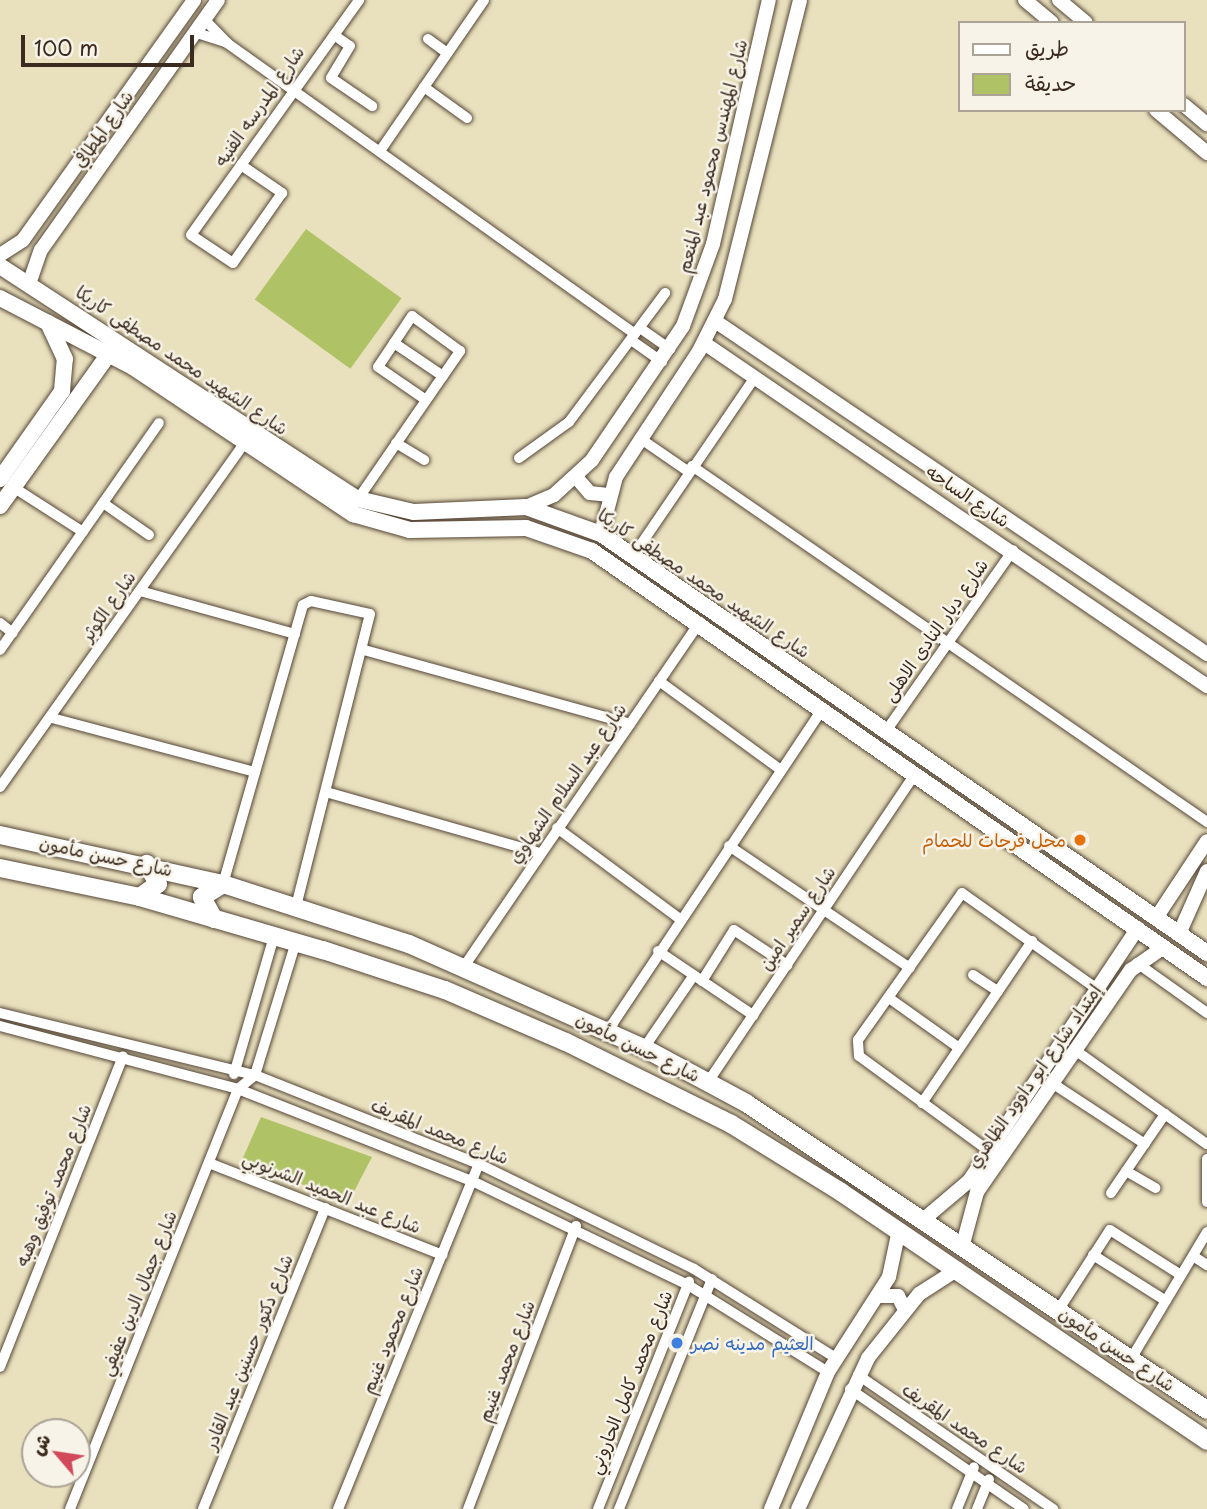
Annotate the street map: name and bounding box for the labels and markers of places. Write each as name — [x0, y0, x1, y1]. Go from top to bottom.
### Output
place label: محل فرحات للحمام — [922, 829, 1066, 851]
marker: محل فرحات للحمام — [1072, 832, 1088, 848]
place label: العثيم مدينه نصر — [691, 1332, 814, 1354]
marker: العثيم مدينه نصر — [669, 1335, 685, 1351]

